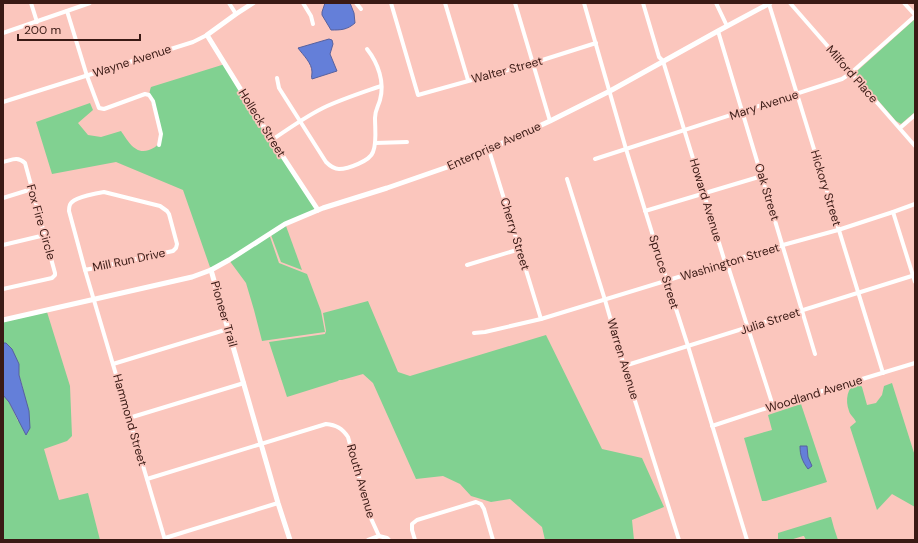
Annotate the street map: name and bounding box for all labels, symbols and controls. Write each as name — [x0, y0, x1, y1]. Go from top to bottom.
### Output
scale bar — [18, 16, 140, 42]
text: 200 m — [24, 22, 61, 38]
street label: Wayne Avenue — [91, 41, 174, 81]
street label: Milford Place — [823, 42, 882, 106]
street label: Walter Street — [470, 53, 545, 87]
street label: Holleck Street — [235, 86, 289, 160]
street label: Mary Avenue — [727, 86, 801, 124]
street label: Enterprise Avenue — [445, 118, 544, 174]
street label: Hickory Street — [807, 148, 845, 228]
street label: Howard Avenue — [686, 156, 726, 244]
street label: Oak Street — [751, 161, 783, 223]
street label: Fox Fire Circle — [23, 182, 59, 262]
street label: Cherry Street — [496, 196, 534, 273]
street label: Spruce Street — [645, 233, 683, 311]
street label: Washington Street — [679, 239, 782, 285]
street label: Mill Run Drive — [91, 244, 167, 276]
street label: Pioneer Trail — [207, 279, 241, 349]
street label: Julia Street — [738, 304, 802, 338]
street label: Warren Avenue — [603, 317, 643, 402]
street label: Hammond Street — [109, 372, 151, 468]
street label: Woodland Avenue — [764, 372, 864, 416]
street label: Routh Avenue — [343, 442, 379, 520]

